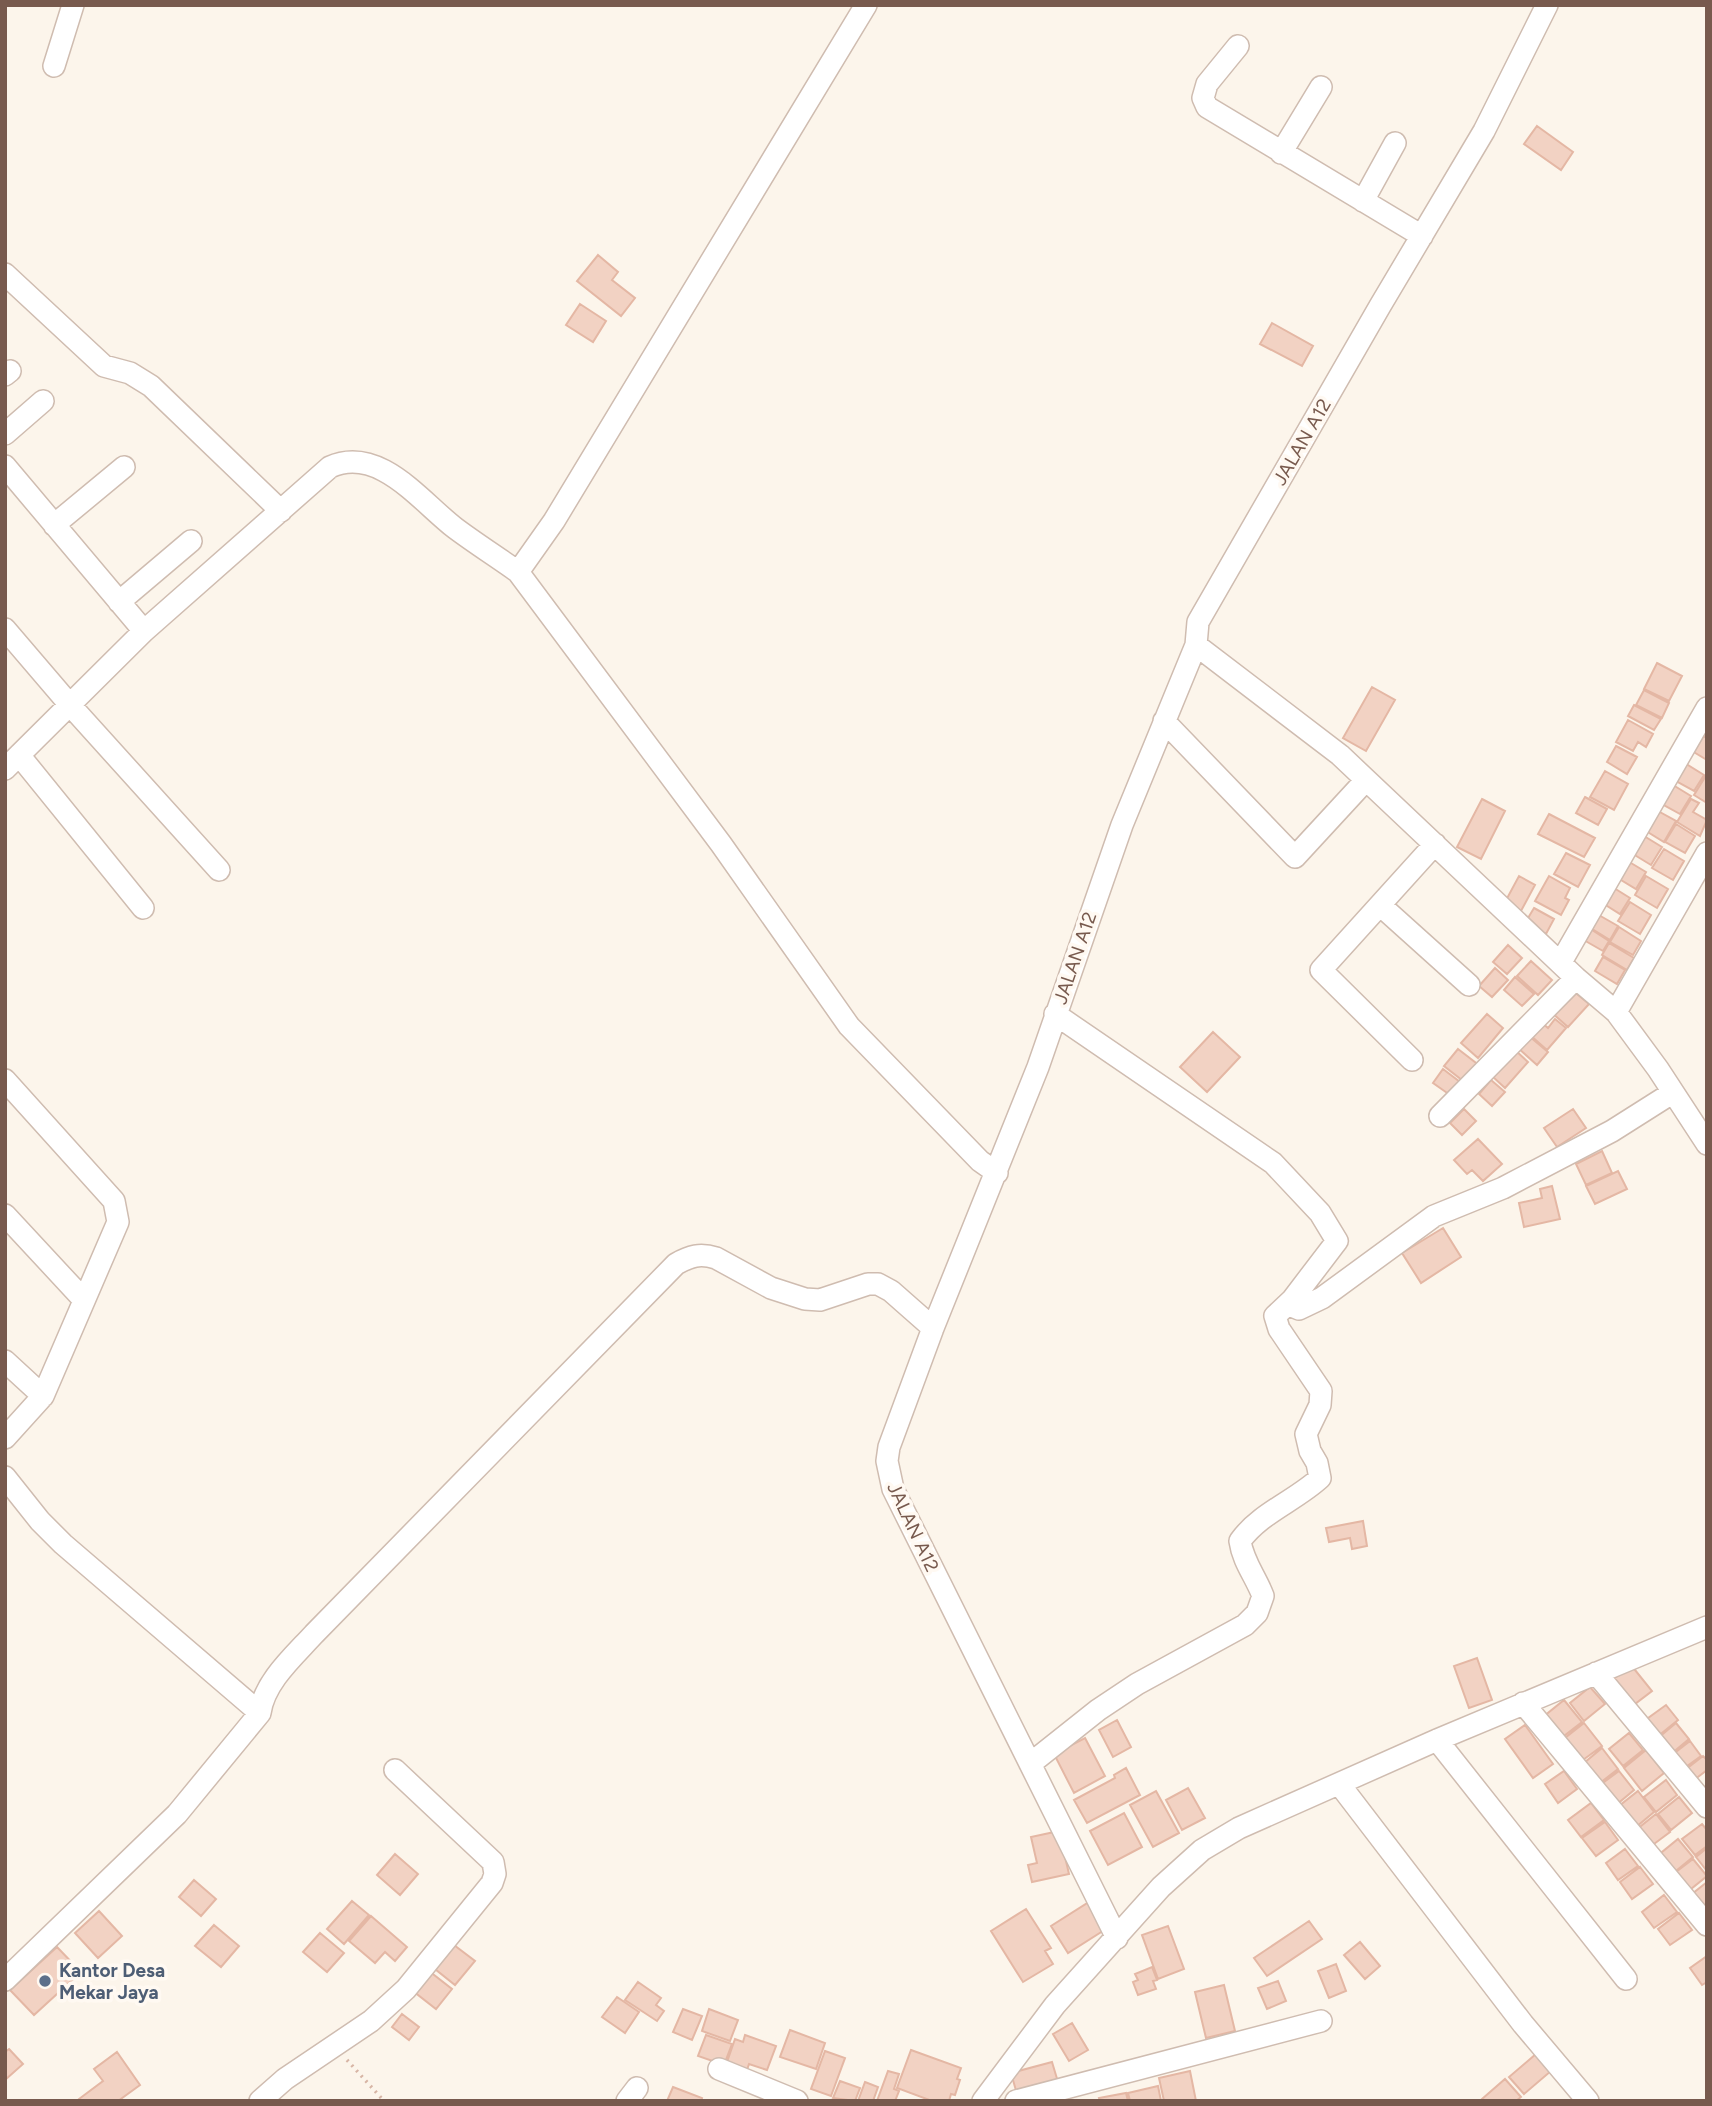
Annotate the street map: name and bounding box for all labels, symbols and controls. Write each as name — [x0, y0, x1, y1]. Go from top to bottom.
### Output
street label: JALAN A12 — [1268, 395, 1336, 489]
street label: JALAN A12 — [1048, 909, 1102, 1007]
street label: JALAN A12 — [882, 1479, 944, 1575]
place label: Kantor Desa Mekar Jaya — [59, 1959, 165, 2004]
marker: Kantor Desa Mekar Jaya — [37, 1973, 53, 1989]

